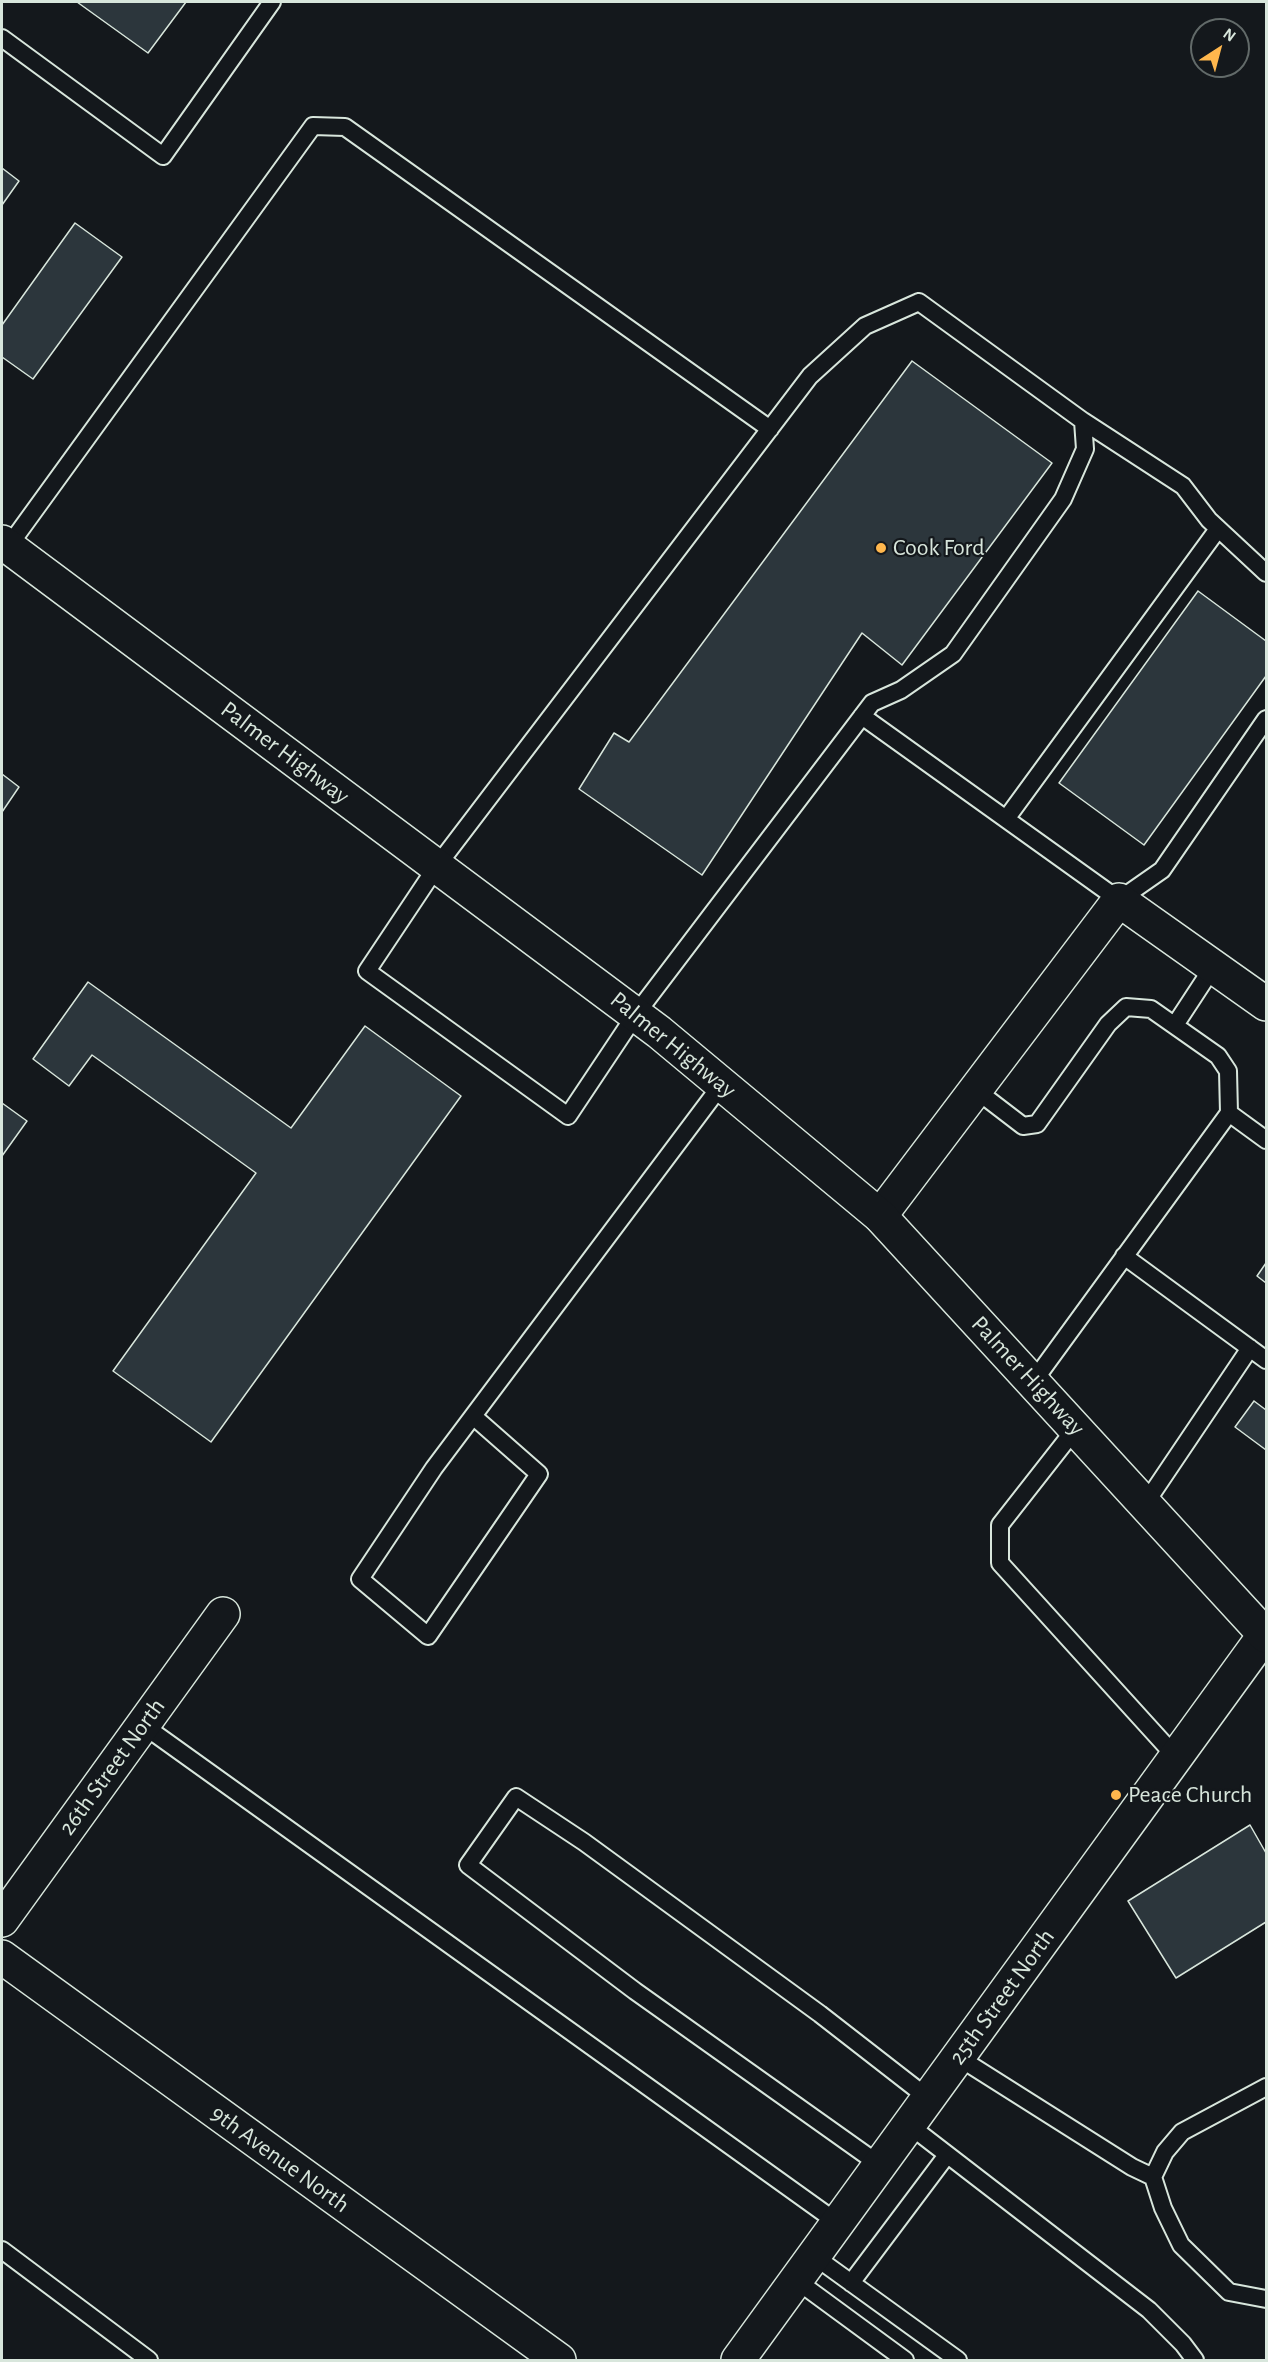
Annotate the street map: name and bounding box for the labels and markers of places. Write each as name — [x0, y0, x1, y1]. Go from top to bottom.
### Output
place label: Cook Ford — [893, 534, 985, 562]
marker: Cook Ford — [874, 541, 888, 555]
place label: Peace Church — [1128, 1781, 1252, 1809]
marker: Peace Church — [1109, 1788, 1123, 1802]

